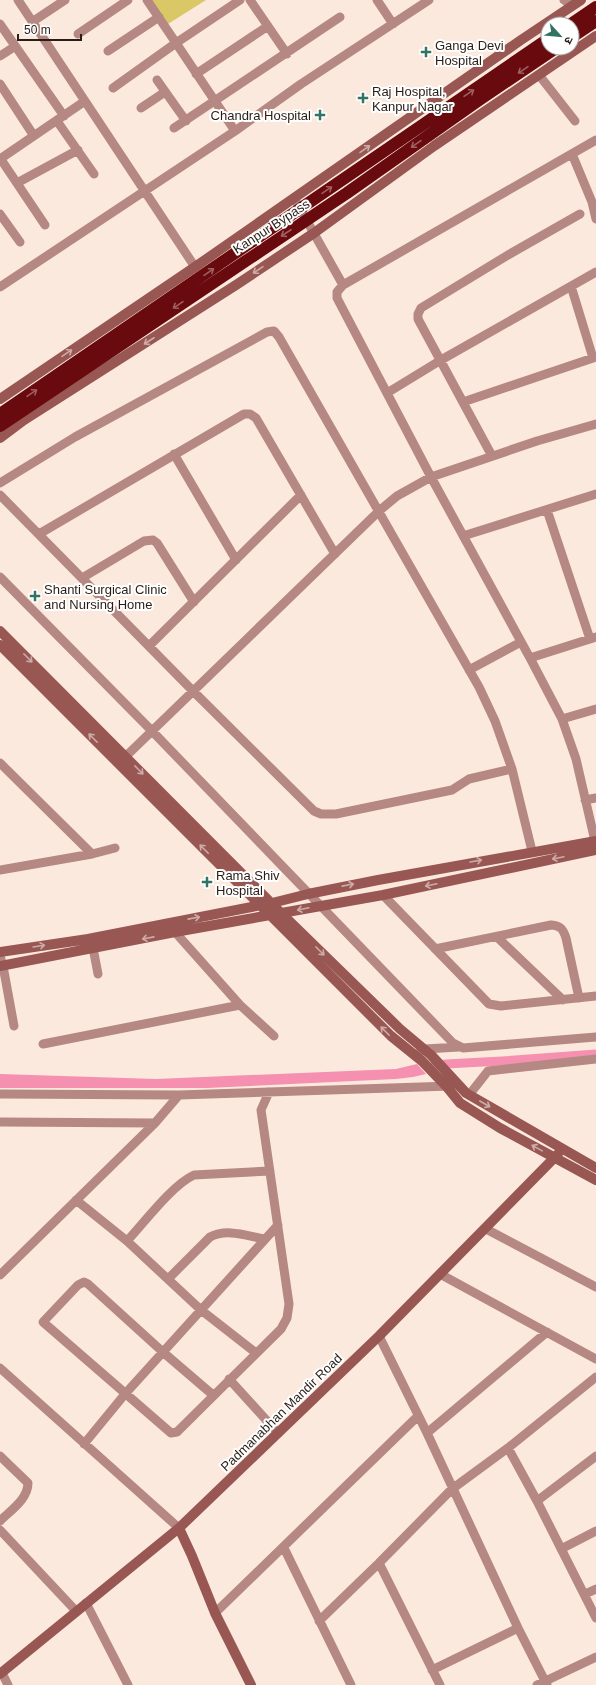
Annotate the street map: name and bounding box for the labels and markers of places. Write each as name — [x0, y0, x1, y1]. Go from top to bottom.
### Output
place label: Ganga Devi Hospital — [435, 38, 504, 68]
marker: Ganga Devi Hospital — [420, 46, 432, 58]
place label: Raj Hospital, Kanpur Nagar — [372, 84, 454, 114]
marker: Raj Hospital, Kanpur Nagar — [357, 92, 369, 104]
place label: Chandra Hospital — [211, 108, 311, 123]
marker: Chandra Hospital — [314, 109, 326, 121]
place label: Shanti Surgical Clinic and Nursing Home — [44, 582, 167, 612]
marker: Shanti Surgical Clinic and Nursing Home — [29, 590, 41, 602]
place label: Rama Shiv Hospital — [216, 868, 280, 898]
marker: Rama Shiv Hospital — [201, 876, 213, 888]

